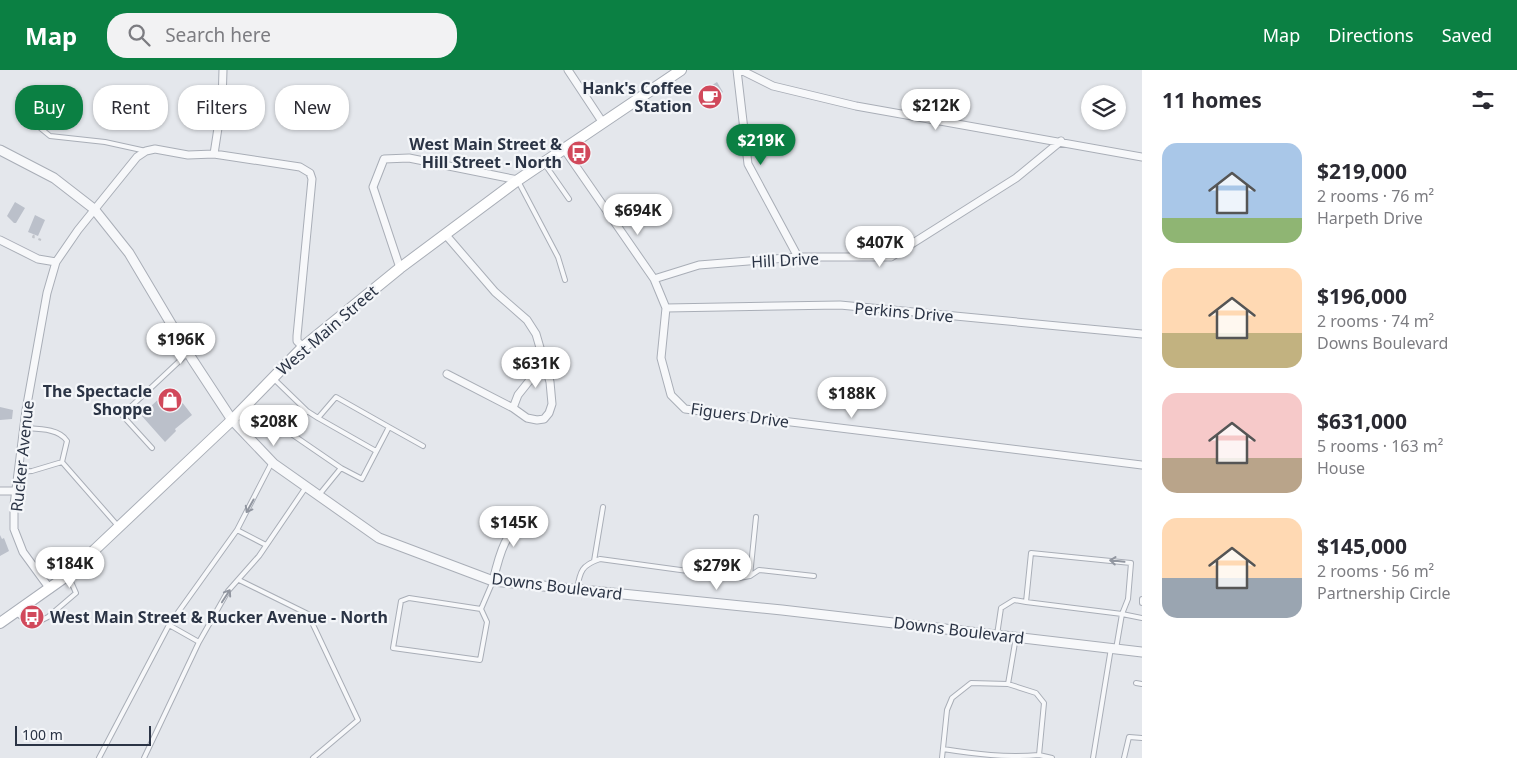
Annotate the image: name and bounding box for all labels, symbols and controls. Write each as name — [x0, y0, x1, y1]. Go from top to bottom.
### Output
search box — [107, 13, 457, 58]
text: Map — [25, 19, 77, 52]
icon: search — [125, 21, 153, 49]
text: Search here — [165, 22, 271, 48]
text: Map — [1263, 23, 1300, 47]
text: Directions — [1328, 23, 1414, 47]
text: Saved — [1442, 23, 1492, 47]
place label: Hank's Coffee Station — [582, 77, 692, 117]
cafe icon: Hank's Coffee Station — [697, 84, 723, 110]
chip: Buy — [15, 85, 83, 130]
chip: Rent — [93, 85, 168, 130]
chip: Filters — [178, 85, 265, 130]
chip: New — [275, 85, 349, 130]
map controls — [1081, 85, 1126, 130]
button: layers — [1081, 85, 1126, 130]
text: 11 homes — [1162, 86, 1262, 114]
icon: filters — [1469, 86, 1497, 114]
pin: $212K — [901, 88, 971, 131]
text: $212K — [912, 94, 960, 116]
pin: $219K — [726, 124, 796, 166]
text: $219K — [737, 129, 785, 151]
place label: West Main Street & Hill Street - North — [409, 133, 562, 173]
bus stop icon: West Main Street & Hill Street - North — [566, 140, 592, 166]
text: $219,000 — [1317, 157, 1407, 185]
icon: home — [1202, 163, 1262, 223]
text: 2 rooms · 76 m² — [1317, 185, 1434, 207]
pin: $694K — [603, 194, 673, 236]
text: $694K — [614, 199, 662, 221]
text: Harpeth Drive — [1317, 207, 1423, 229]
pin: $407K — [845, 226, 915, 268]
text: $407K — [856, 231, 904, 253]
street label: Hill Drive — [750, 247, 820, 273]
street label: West Main Street — [272, 280, 383, 380]
text: $196,000 — [1317, 282, 1407, 310]
icon: home — [1202, 288, 1262, 348]
street label: Perkins Drive — [854, 297, 954, 327]
text: 2 rooms · 74 m² — [1317, 310, 1434, 332]
pin: $196K — [146, 322, 216, 365]
text: $196K — [157, 328, 205, 350]
text: Downs Boulevard — [1317, 332, 1448, 354]
pin: $631K — [501, 346, 571, 389]
text: $631K — [512, 352, 560, 374]
pin: $188K — [817, 376, 887, 419]
place label: The Spectacle Shoppe — [43, 380, 152, 420]
text: $188K — [828, 382, 876, 404]
shop icon: The Spectacle Shoppe — [157, 387, 183, 413]
street label: Figuers Drive — [689, 397, 791, 433]
street label: Rucker Avenue — [5, 399, 39, 513]
pin: $208K — [239, 404, 309, 447]
text: $631,000 — [1317, 407, 1407, 435]
text: $208K — [250, 410, 298, 432]
icon: home — [1202, 413, 1262, 473]
text: 5 rooms · 163 m² — [1317, 435, 1443, 457]
text: House — [1317, 457, 1365, 479]
one-way arrow — [245, 498, 255, 512]
pin: $145K — [479, 506, 549, 548]
text: $145K — [490, 511, 538, 533]
text: $145,000 — [1317, 532, 1407, 560]
icon: home — [1202, 538, 1262, 598]
pin: $184K — [35, 546, 105, 589]
pin: $279K — [682, 548, 752, 591]
text: $184K — [46, 552, 94, 574]
text: $279K — [693, 554, 741, 576]
one-way arrow — [1110, 557, 1126, 566]
text: 2 rooms · 56 m² — [1317, 560, 1434, 582]
street label: Downs Boulevard — [490, 567, 624, 605]
text: Partnership Circle — [1317, 582, 1451, 604]
one-way arrow — [221, 589, 231, 603]
bus stop icon: West Main Street & Rucker Avenue - North — [19, 604, 45, 630]
place label: West Main Street & Rucker Avenue - North — [50, 606, 388, 628]
street label: Downs Boulevard — [892, 611, 1026, 649]
scale bar — [15, 723, 151, 746]
text: 100 m — [22, 725, 63, 744]

